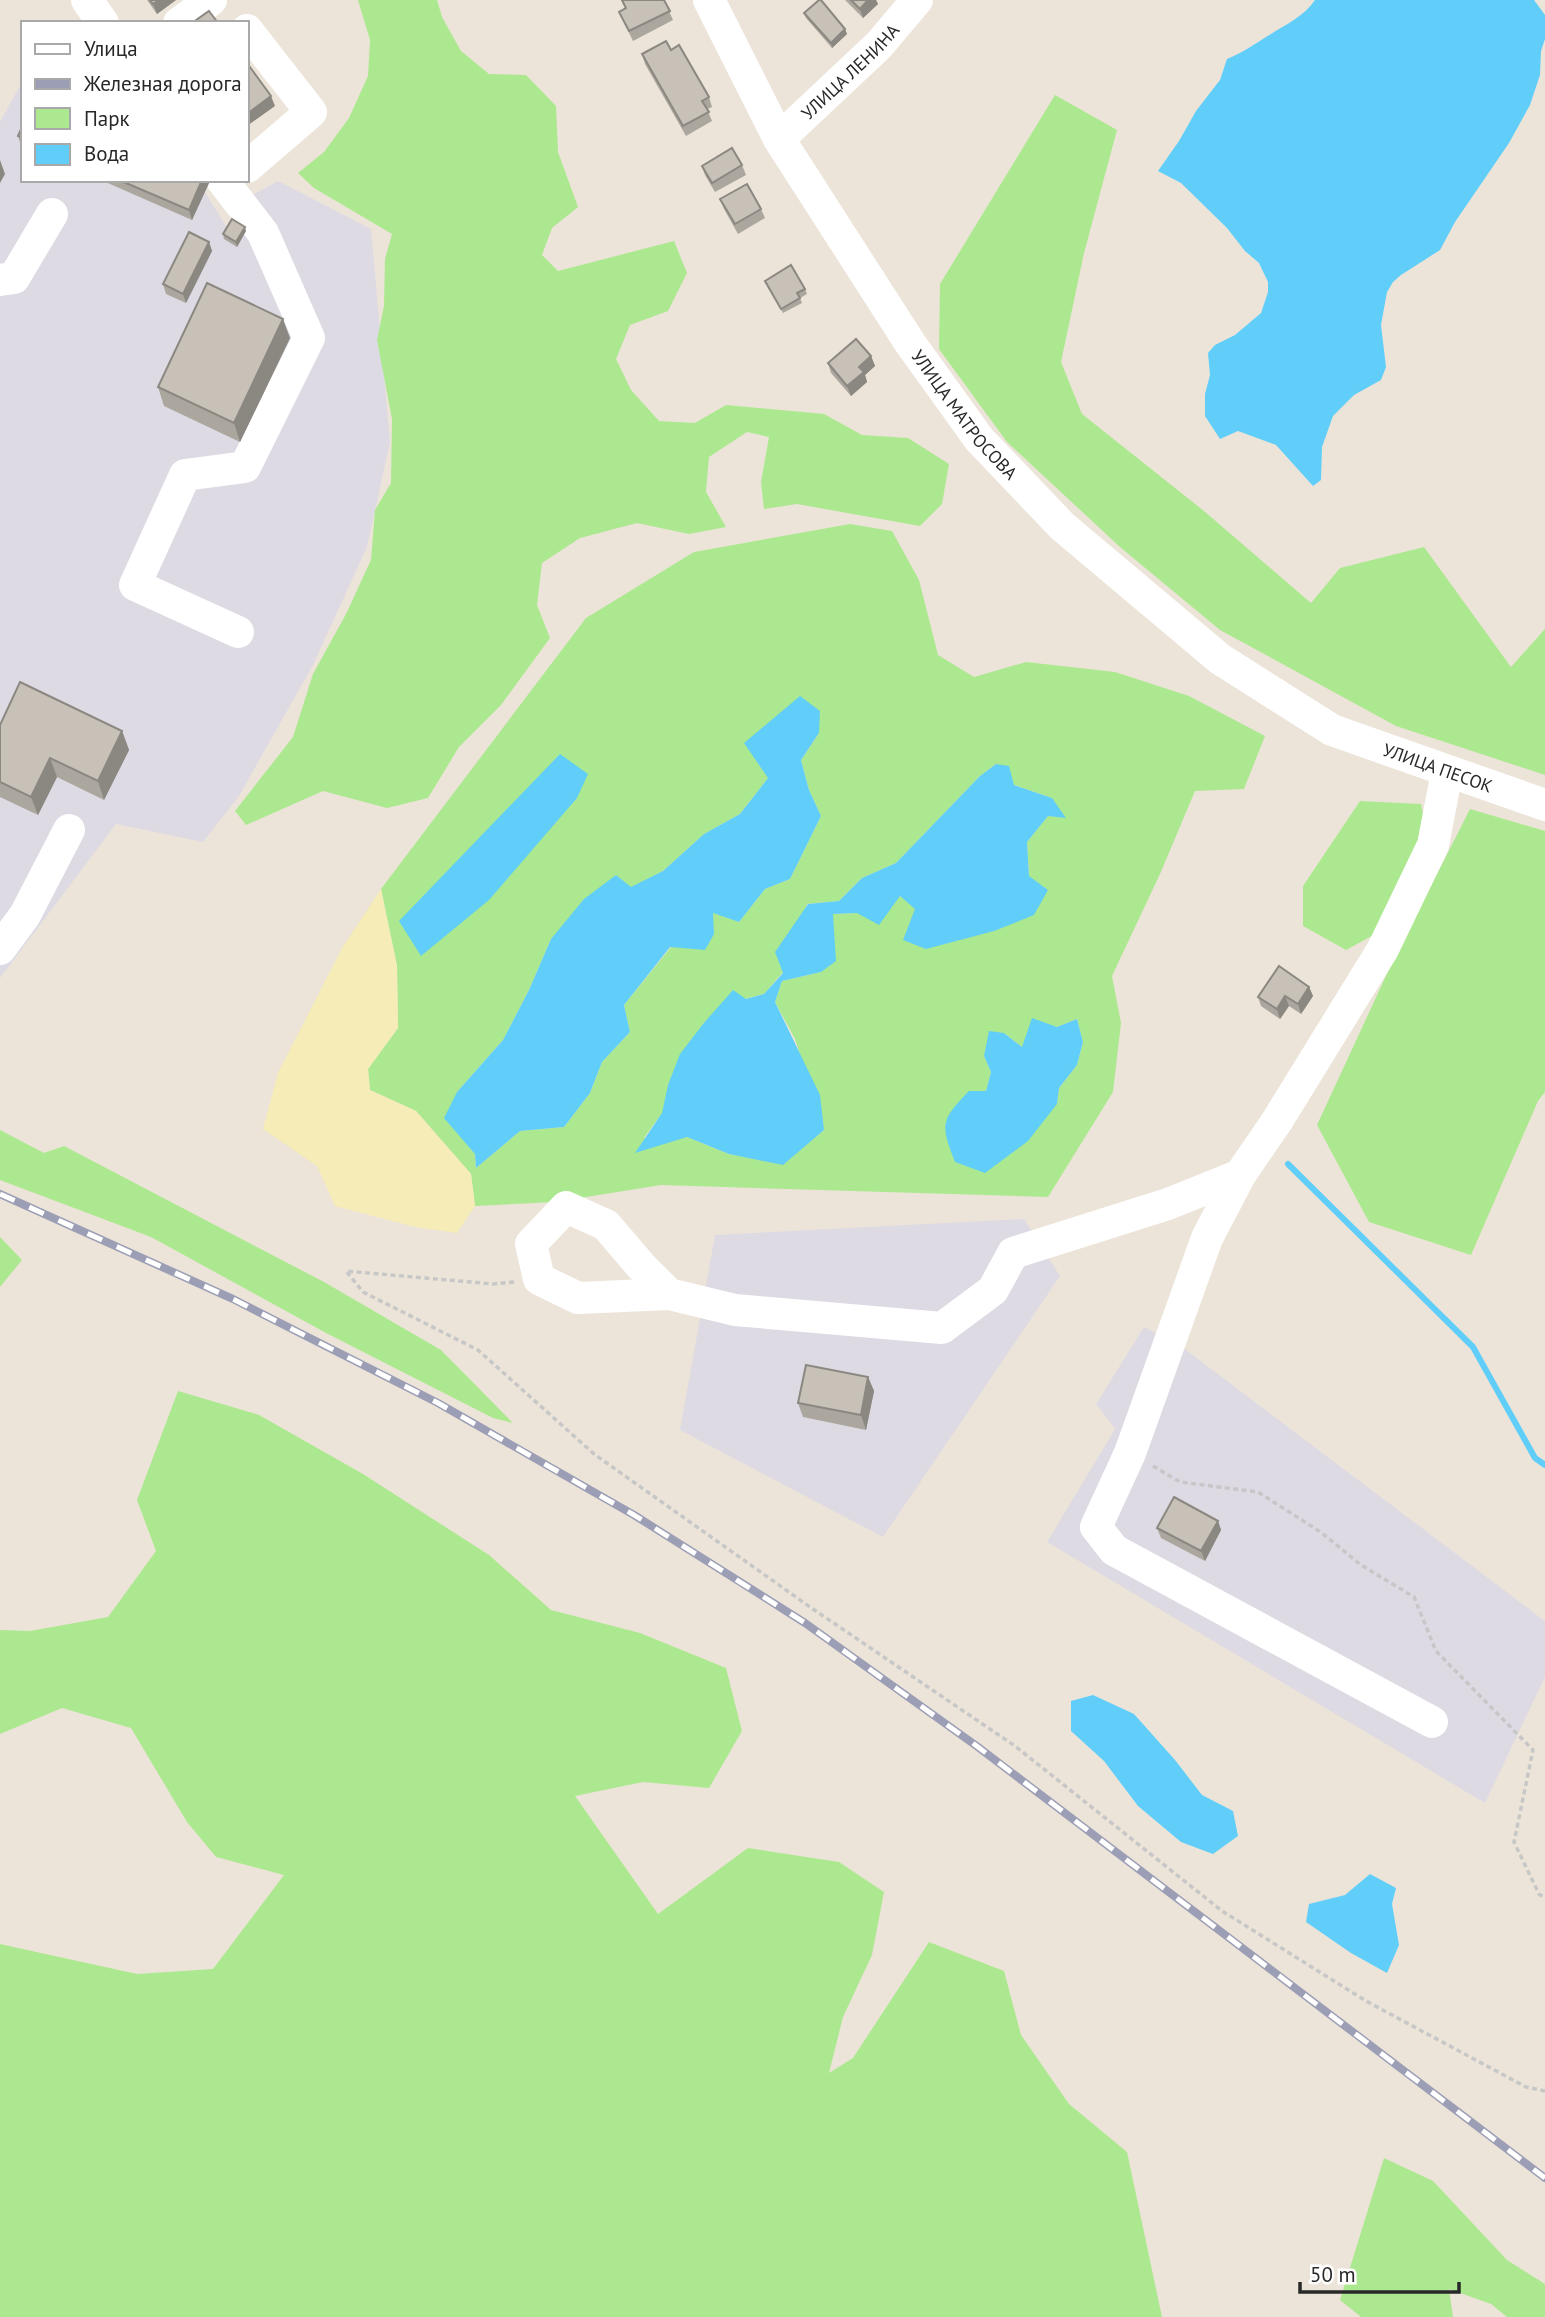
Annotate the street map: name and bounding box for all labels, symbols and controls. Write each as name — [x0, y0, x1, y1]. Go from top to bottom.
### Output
street label: УЛИЦА ЛЕНИНА — [796, 18, 904, 124]
legend — [21, 21, 248, 182]
text: Улица — [84, 35, 138, 62]
text: Железная дорога — [83, 70, 242, 97]
text: Парк — [84, 105, 130, 132]
text: Вода — [84, 140, 129, 167]
street label: УЛИЦА МАТРОСОВА — [907, 345, 1023, 484]
street label: УЛИЦА ПЕСОК — [1380, 737, 1496, 797]
scale bar — [1300, 2250, 1459, 2294]
text: 50 m — [1310, 2261, 1356, 2288]

